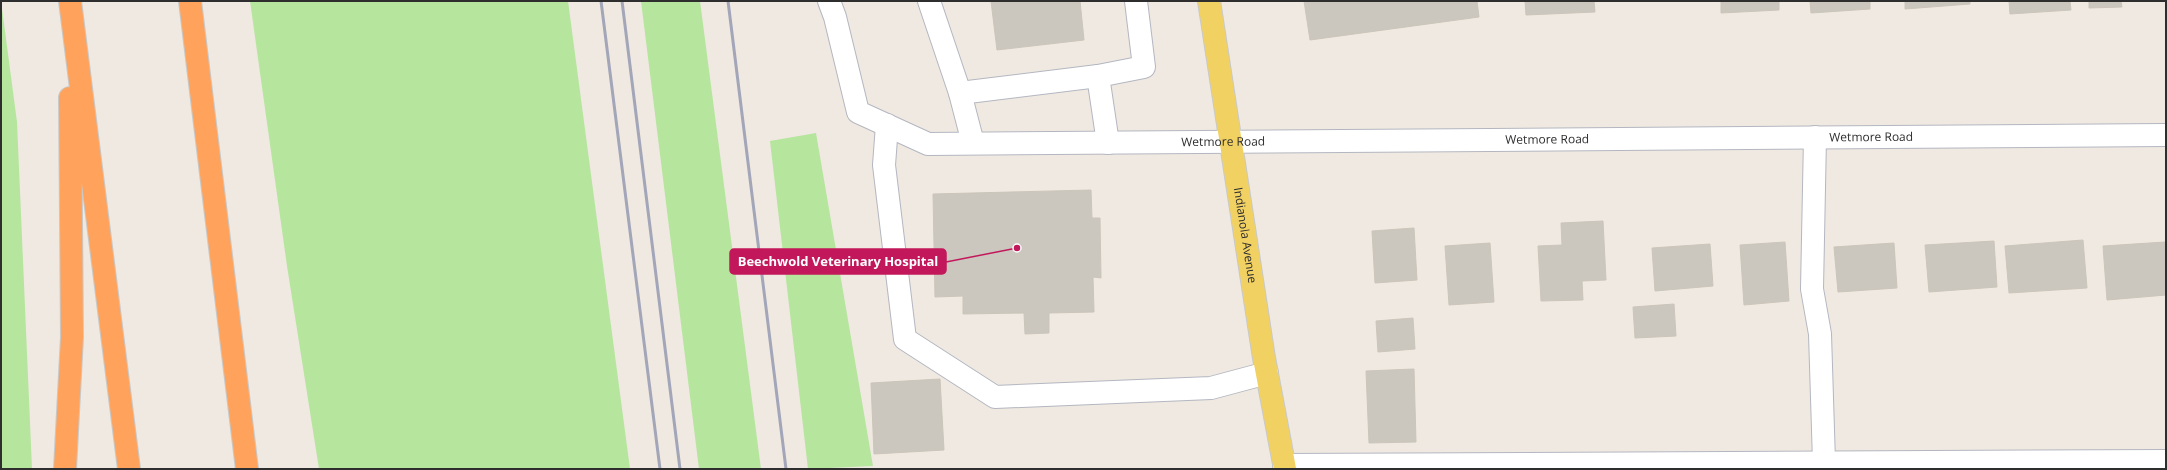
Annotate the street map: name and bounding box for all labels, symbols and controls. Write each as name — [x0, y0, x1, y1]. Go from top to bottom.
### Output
street label: Wetmore Road — [1829, 128, 1913, 145]
street label: Wetmore Road — [1505, 130, 1589, 148]
street label: Wetmore Road — [1181, 133, 1265, 150]
street label: Indianola Avenue — [1230, 186, 1261, 285]
callout: Beechwold Veterinary Hospital — [730, 249, 946, 274]
text: Beechwold Veterinary Hospital — [738, 252, 938, 270]

